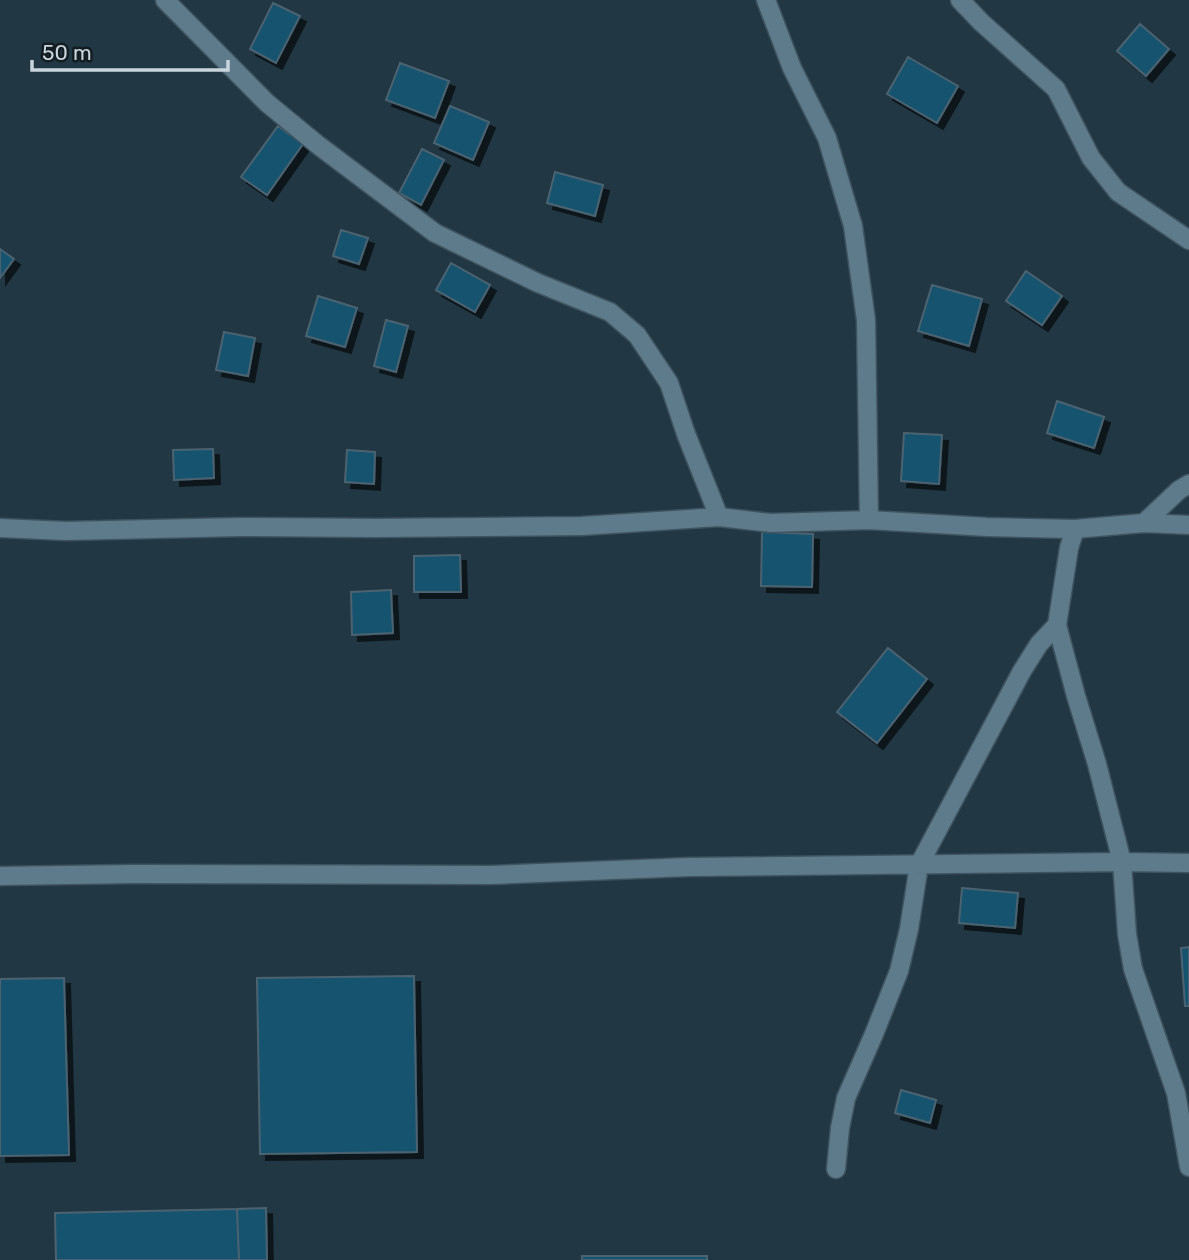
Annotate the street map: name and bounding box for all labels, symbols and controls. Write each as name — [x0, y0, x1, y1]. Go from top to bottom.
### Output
scale bar — [32, 28, 228, 72]
text: 50 m — [42, 40, 92, 65]

